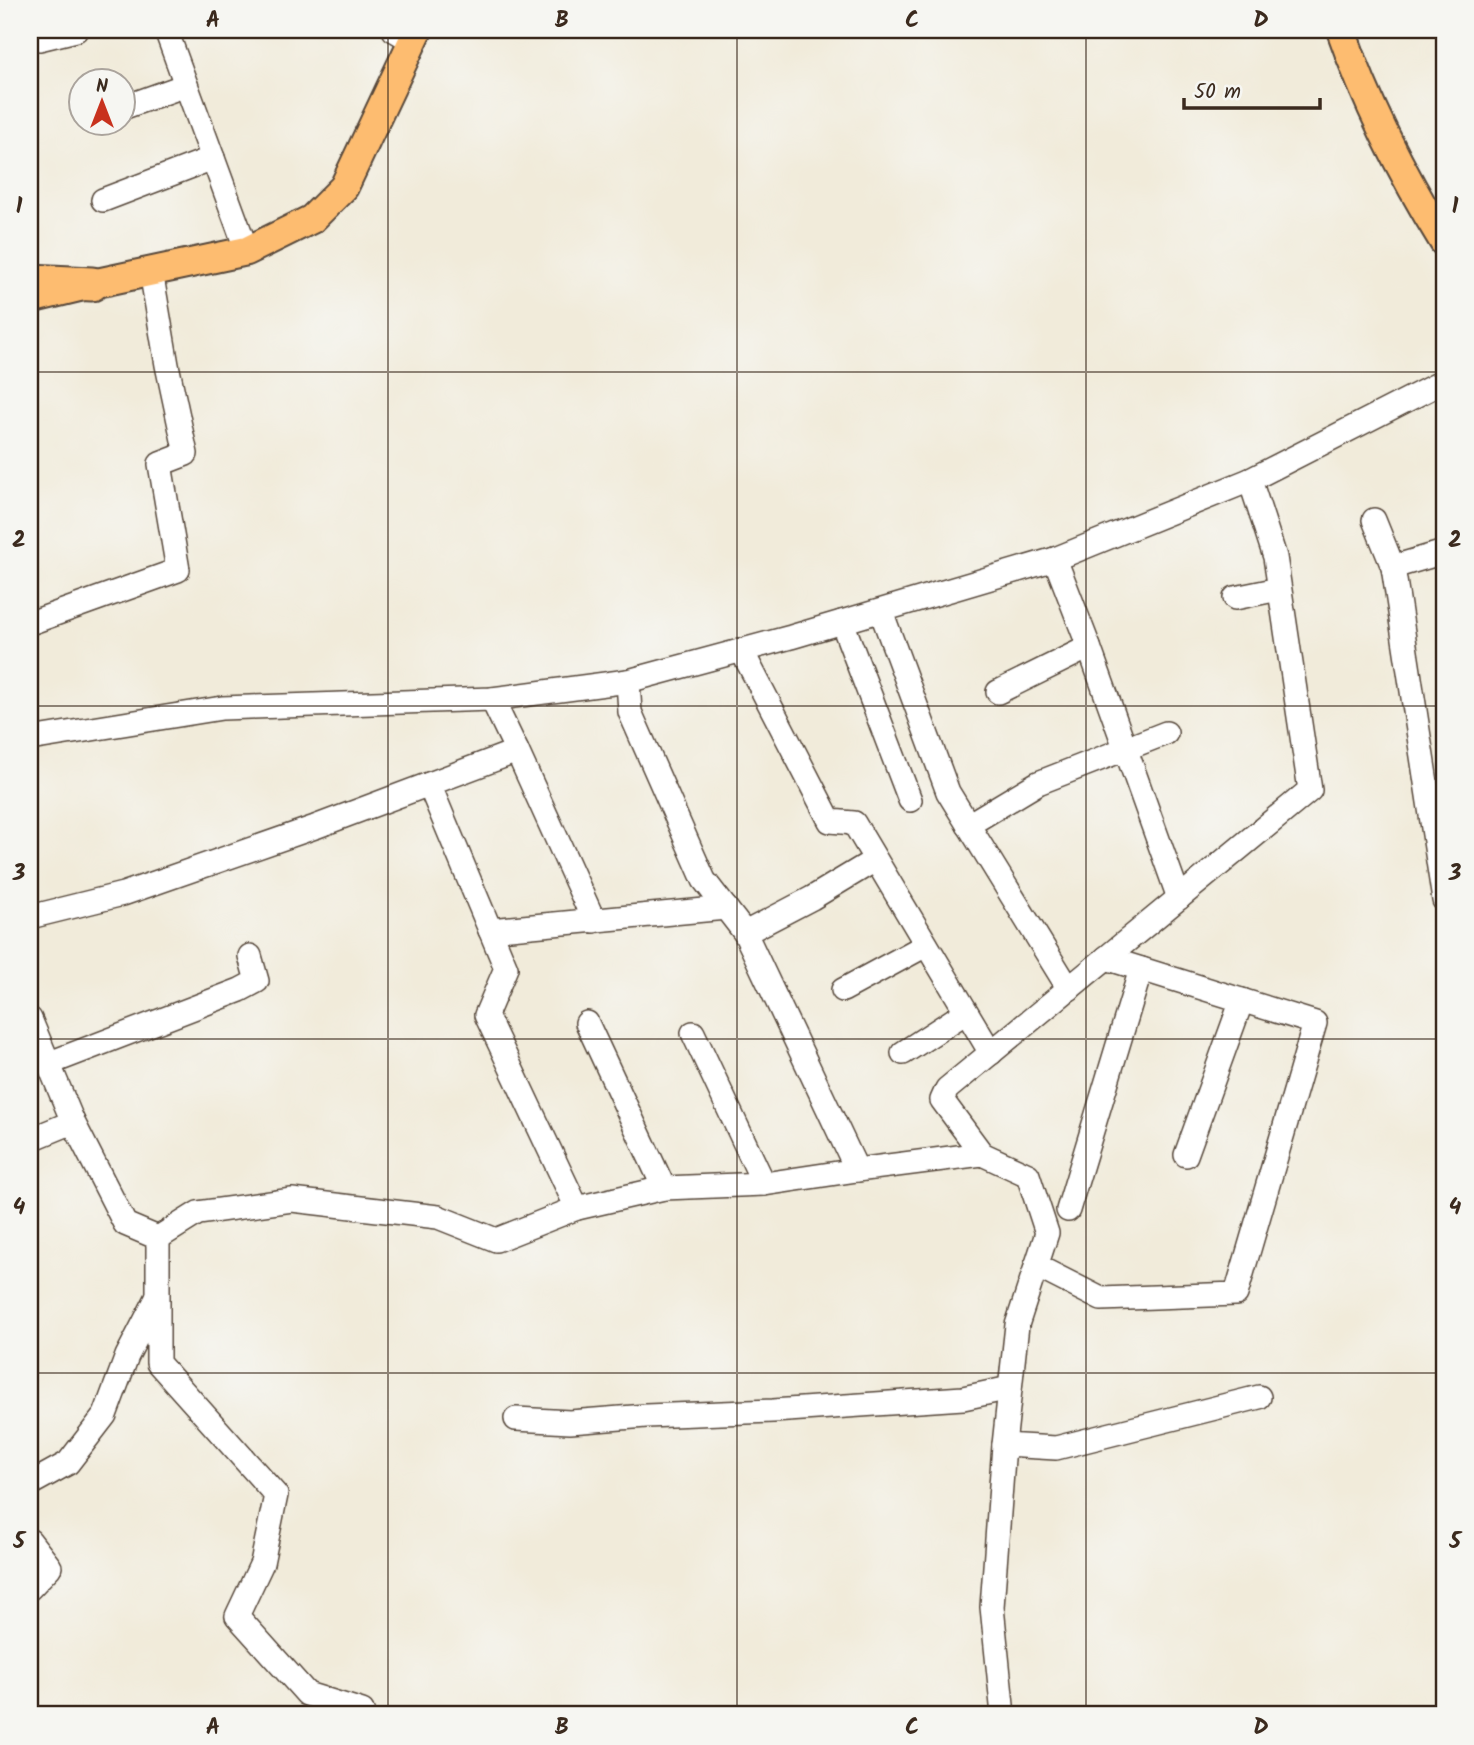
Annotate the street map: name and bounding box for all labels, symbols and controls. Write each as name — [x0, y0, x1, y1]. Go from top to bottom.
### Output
text: A — [206, 3, 220, 39]
text: B — [555, 3, 569, 39]
text: C — [905, 3, 919, 39]
text: D — [1253, 3, 1269, 39]
north arrow — [66, 66, 136, 136]
scale bar — [1184, 66, 1320, 110]
text: N — [96, 72, 108, 102]
text: 50 m — [1194, 76, 1241, 109]
text: 1 — [16, 189, 23, 225]
text: 1 — [1452, 189, 1459, 225]
text: 2 — [12, 523, 26, 559]
text: 2 — [1448, 523, 1462, 559]
text: 3 — [12, 856, 26, 892]
text: 3 — [1448, 856, 1462, 892]
text: 4 — [13, 1190, 26, 1226]
text: 4 — [1449, 1190, 1462, 1226]
text: 5 — [12, 1524, 27, 1560]
text: 5 — [1448, 1524, 1463, 1560]
text: A — [206, 1710, 220, 1745]
text: B — [555, 1710, 569, 1745]
text: C — [905, 1710, 919, 1745]
text: D — [1253, 1710, 1269, 1745]

